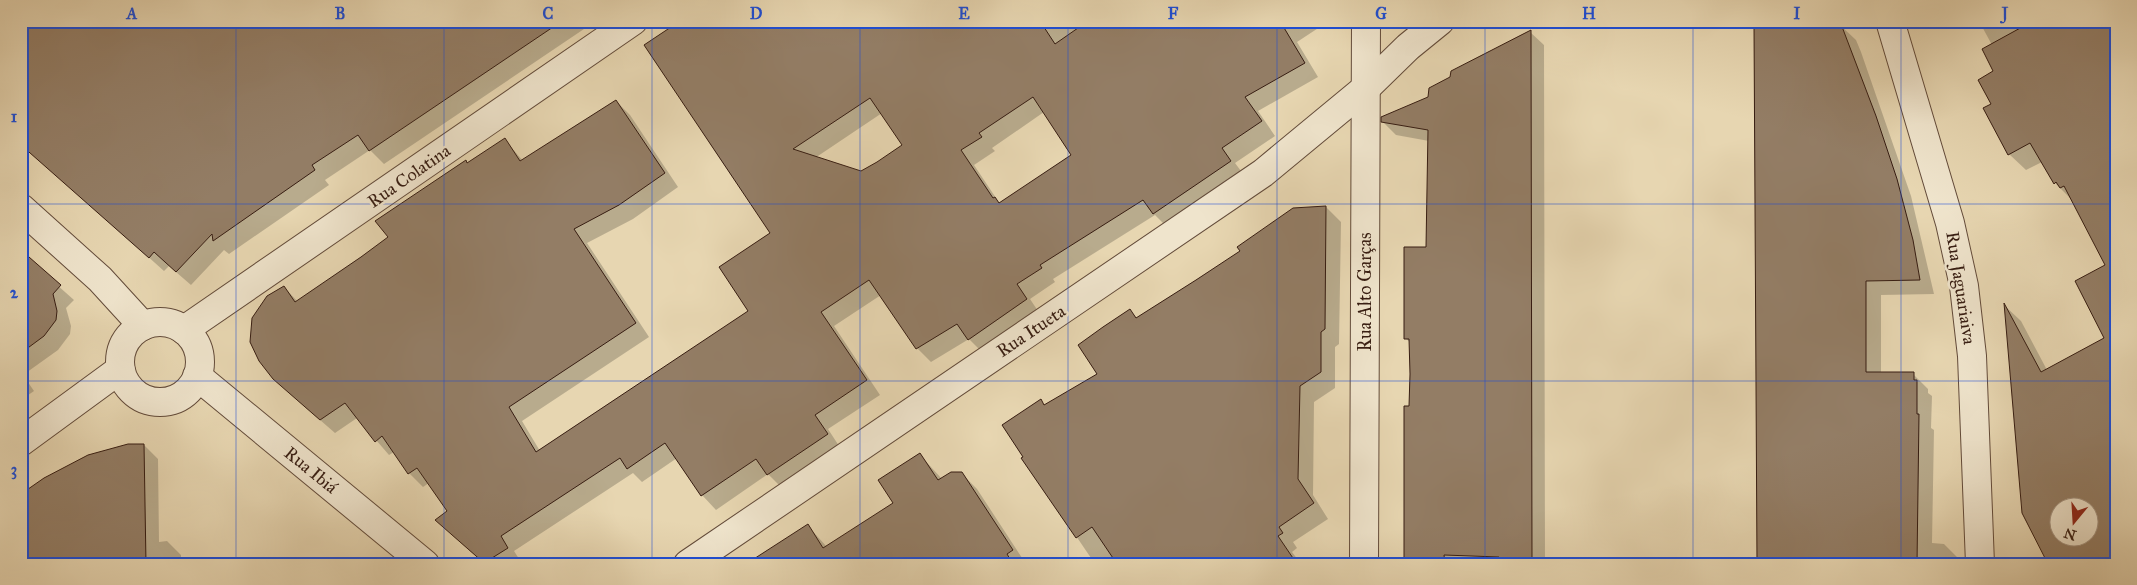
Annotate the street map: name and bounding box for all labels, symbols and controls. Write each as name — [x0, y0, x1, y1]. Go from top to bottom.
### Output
text: A — [126, 4, 138, 23]
text: B — [335, 4, 345, 23]
text: C — [543, 4, 554, 23]
text: D — [750, 4, 763, 23]
text: E — [958, 4, 970, 23]
text: F — [1168, 4, 1179, 23]
text: G — [1375, 4, 1387, 23]
text: H — [1582, 4, 1596, 23]
text: I — [1794, 4, 1801, 23]
text: J — [2000, 4, 2009, 24]
text: 1 — [11, 107, 18, 126]
street label: Rua Colatina — [363, 139, 455, 213]
street label: Rua Jaguariaiva — [1940, 230, 1981, 347]
street label: Rua Alto Garças — [1354, 232, 1376, 352]
text: 2 — [10, 283, 19, 302]
street label: Rua Itueta — [992, 300, 1070, 362]
street label: Rua Ibiá — [280, 442, 343, 498]
text: 3 — [11, 460, 17, 480]
north arrow — [2050, 498, 2100, 548]
text: N — [2062, 524, 2078, 544]

